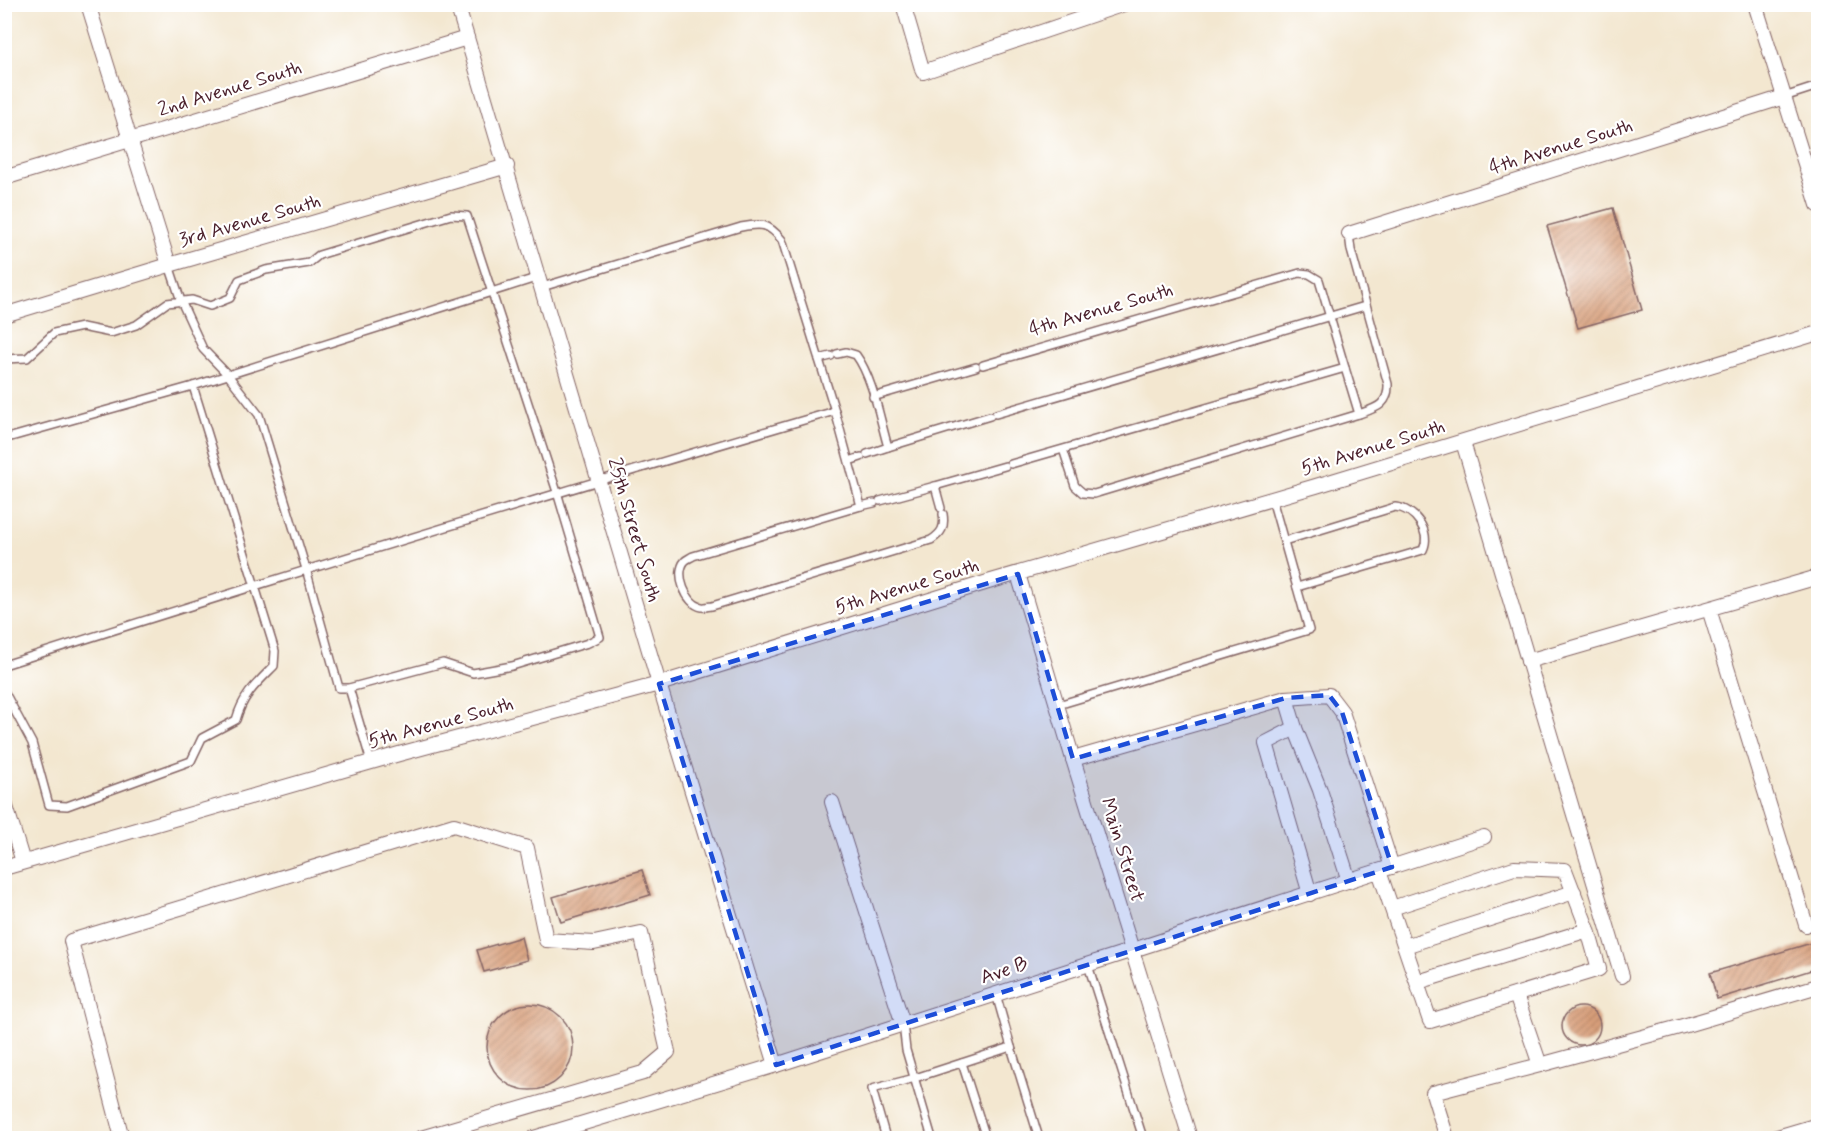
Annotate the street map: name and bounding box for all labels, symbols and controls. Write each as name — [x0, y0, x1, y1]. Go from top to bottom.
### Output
street label: 2nd Avenue South — [155, 54, 305, 124]
street label: 4th Avenue South — [1486, 112, 1636, 182]
street label: 3rd Avenue South — [176, 188, 324, 254]
street label: 4th Avenue South — [1026, 276, 1176, 344]
street label: 5th Avenue South — [1298, 413, 1448, 483]
street label: 25th Street South — [600, 455, 668, 605]
street label: 5th Avenue South — [832, 552, 982, 622]
street label: 5th Avenue South — [365, 691, 517, 755]
street label: Main Street — [1093, 795, 1151, 905]
street label: Ave B — [977, 951, 1031, 991]

